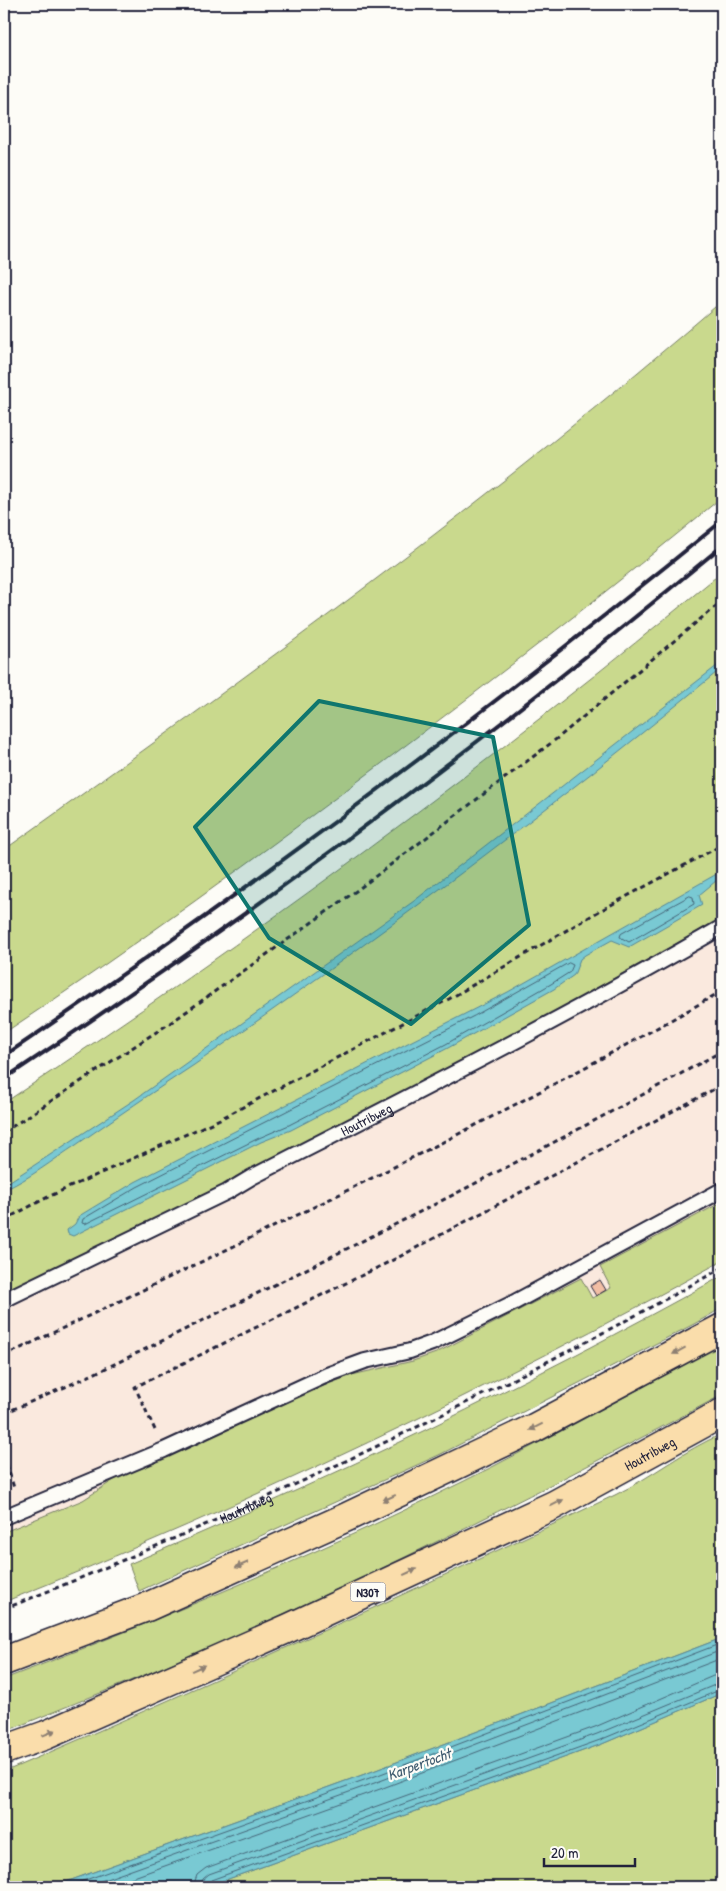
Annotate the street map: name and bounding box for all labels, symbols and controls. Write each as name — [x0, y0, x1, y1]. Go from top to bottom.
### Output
street label: Houtribweg — [337, 1098, 395, 1140]
one-way arrow — [672, 1347, 687, 1355]
one-way arrow — [528, 1423, 543, 1431]
street label: Houtribweg — [621, 1431, 679, 1474]
street label: Houtribweg — [216, 1487, 275, 1527]
one-way arrow — [382, 1494, 396, 1502]
one-way arrow — [550, 1499, 564, 1507]
one-way arrow — [235, 1562, 249, 1570]
one-way arrow — [403, 1568, 417, 1576]
road number: N307 — [350, 1582, 386, 1601]
one-way arrow — [191, 1664, 205, 1672]
one-way arrow — [42, 1729, 56, 1737]
water label: Karpertocht — [384, 1742, 456, 1785]
scale bar — [544, 1836, 635, 1868]
text: 20 m — [551, 1842, 578, 1863]

